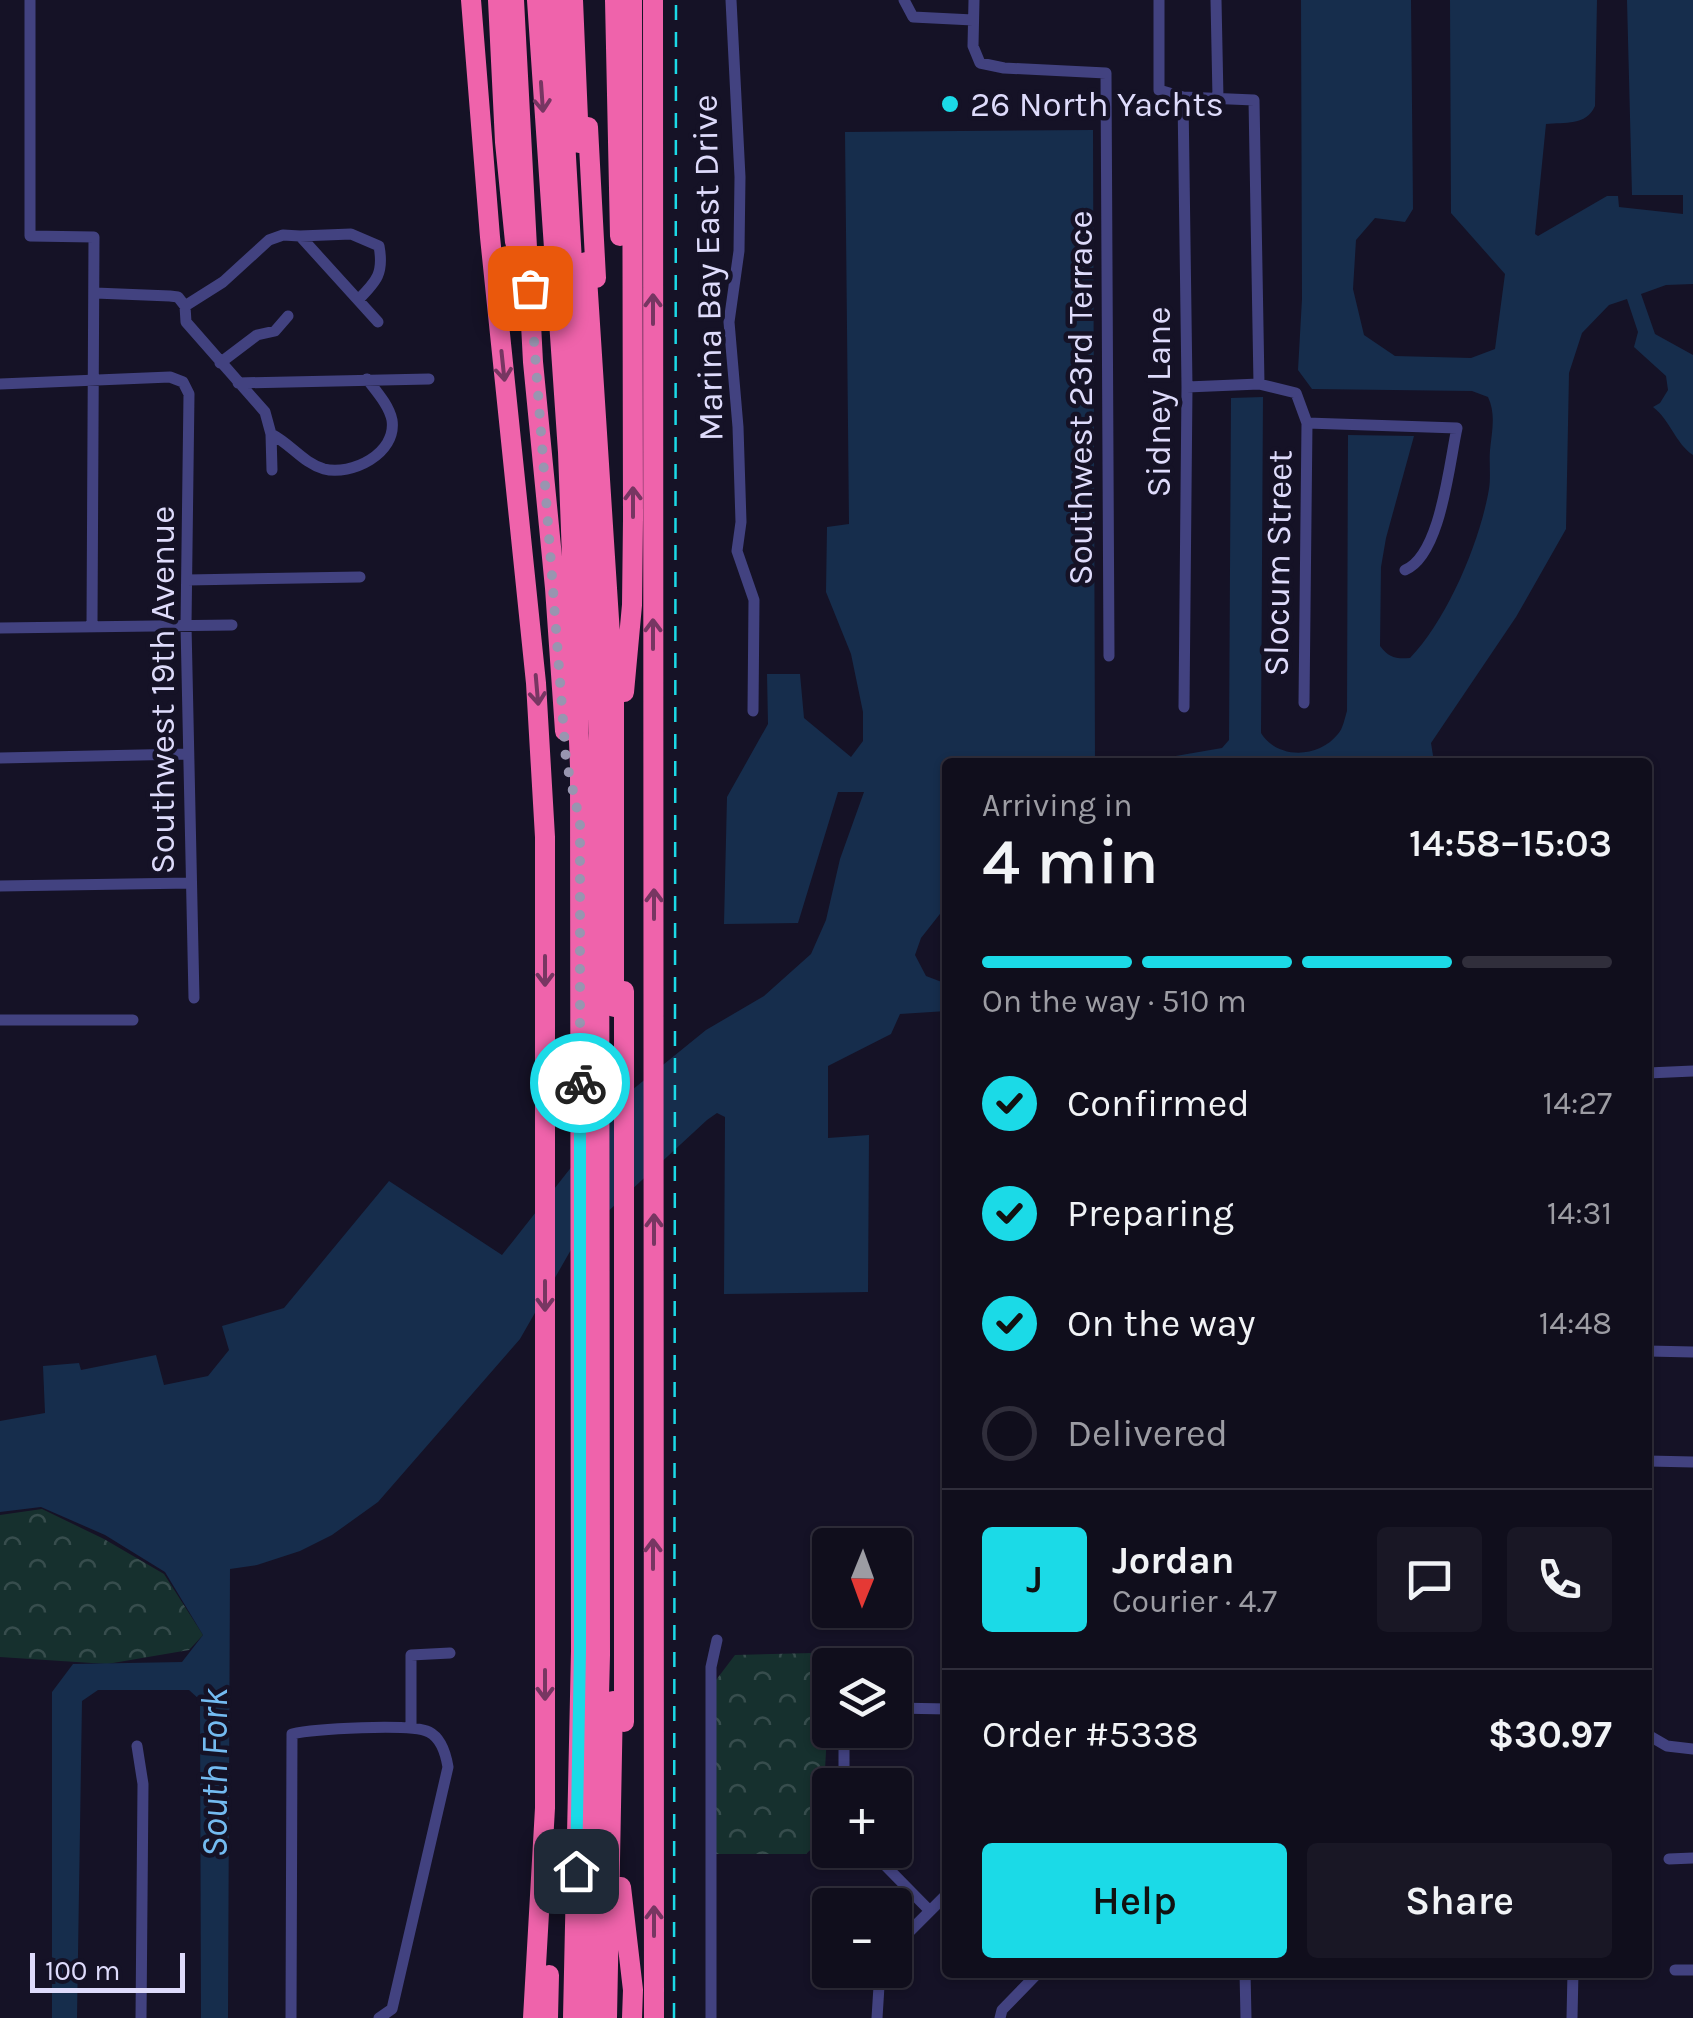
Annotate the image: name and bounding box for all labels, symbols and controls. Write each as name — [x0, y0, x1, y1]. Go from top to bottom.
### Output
one-way arrow — [533, 81, 552, 113]
place label: 26 North Yachts — [970, 84, 1224, 125]
marker: 26 North Yachts — [939, 93, 961, 115]
street label: Marina Bay East Drive — [684, 94, 732, 442]
street label: Southwest 23rd Terrace — [1060, 210, 1101, 586]
pin — [488, 246, 573, 331]
icon: bag — [503, 261, 558, 316]
one-way arrow — [644, 294, 662, 326]
street label: Sidney Lane — [1138, 307, 1179, 497]
one-way arrow — [494, 350, 513, 382]
street label: Slocum Street — [1256, 449, 1300, 677]
one-way arrow — [624, 486, 642, 518]
street label: Southwest 19th Avenue — [142, 506, 183, 874]
one-way arrow — [644, 619, 662, 652]
one-way arrow — [527, 673, 546, 705]
text: Arriving in — [982, 787, 1133, 824]
text: 14:58–15:03 — [1409, 821, 1612, 866]
text: 4 min — [982, 823, 1159, 899]
one-way arrow — [644, 888, 664, 920]
one-way arrow — [536, 954, 554, 987]
text: On the way · 510 m — [982, 983, 1247, 1020]
courier — [530, 1033, 630, 1133]
icon: bike — [553, 1056, 608, 1111]
icon: check — [982, 1076, 1037, 1131]
text: Confirmed — [1067, 1081, 1250, 1126]
text: 14:27 — [1543, 1085, 1612, 1122]
icon: check — [982, 1186, 1037, 1241]
text: Preparing — [1067, 1191, 1234, 1236]
text: 14:31 — [1547, 1195, 1612, 1232]
one-way arrow — [644, 1213, 663, 1245]
one-way arrow — [536, 1280, 554, 1312]
icon: check — [982, 1296, 1037, 1351]
text: On the way — [1067, 1301, 1255, 1346]
text: 14:48 — [1539, 1305, 1612, 1342]
text: Delivered — [1067, 1411, 1228, 1456]
button: chat — [1377, 1527, 1482, 1632]
button: phone — [1507, 1527, 1612, 1632]
north arrow — [812, 1528, 912, 1628]
map controls — [812, 1528, 912, 1988]
one-way arrow — [644, 1538, 662, 1570]
text: Jordan — [1112, 1538, 1235, 1583]
text: J — [1026, 1557, 1043, 1602]
text: Courier · 4.7 — [1112, 1583, 1277, 1620]
button: layers — [812, 1648, 912, 1748]
one-way arrow — [536, 1668, 554, 1700]
water label: South Fork — [192, 1687, 237, 1858]
text: Order #5338 — [982, 1712, 1199, 1757]
text: $30.97 — [1488, 1712, 1612, 1757]
button: + — [812, 1768, 912, 1868]
pin — [534, 1829, 619, 1914]
button: Help — [982, 1843, 1287, 1958]
button: Share — [1307, 1843, 1612, 1958]
icon: home — [549, 1844, 604, 1899]
button: − — [812, 1888, 912, 1988]
one-way arrow — [644, 1905, 664, 1938]
scale bar — [30, 1948, 185, 1992]
text: 100 m — [45, 1954, 120, 1987]

